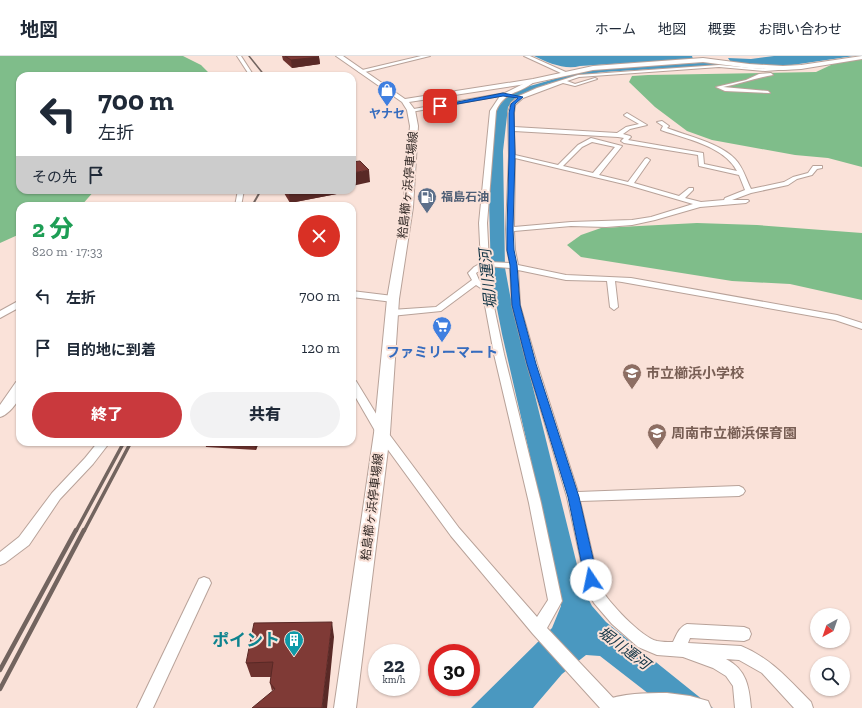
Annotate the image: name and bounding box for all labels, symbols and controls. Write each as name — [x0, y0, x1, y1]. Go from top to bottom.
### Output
text: 地図 — [20, 18, 58, 41]
text: ホーム — [594, 21, 636, 38]
text: 地図 — [658, 21, 686, 38]
text: 概要 — [708, 21, 736, 38]
text: お問い合わせ — [758, 21, 842, 38]
shop icon: ヤナセ — [376, 79, 398, 107]
text: 700 m — [98, 84, 174, 117]
icon: left — [32, 88, 84, 140]
pin — [423, 89, 457, 123]
icon: arrive — [429, 95, 451, 117]
place label: ヤナセ — [369, 107, 405, 121]
text: 左折 — [98, 122, 134, 144]
street label: 粭島櫛ヶ浜停車場線 — [395, 131, 421, 239]
icon: arrive — [85, 164, 107, 186]
text: その先 — [32, 168, 77, 186]
fuel station icon: 福島石油 — [416, 186, 438, 214]
place label: 福島石油 — [441, 190, 489, 204]
text: 2 分 — [32, 214, 73, 243]
button: close — [298, 215, 340, 257]
text: 820 m · 17:33 — [32, 244, 103, 259]
water label: 堀川運河 — [476, 245, 500, 310]
icon: left — [32, 285, 54, 307]
text: 700 m — [299, 287, 340, 305]
text: 左折 — [66, 289, 96, 307]
supermarket icon: ファミリーマート — [431, 315, 453, 343]
icon: arrive — [32, 337, 54, 359]
text: 120 m — [302, 339, 340, 357]
text: 目的地に到着 — [66, 341, 156, 359]
place label: ファミリーマート — [386, 344, 498, 361]
school or university icon: 市立櫛浜小学校 — [621, 362, 643, 390]
place label: 市立櫛浜小学校 — [646, 365, 744, 382]
button: 終了 — [32, 392, 182, 438]
button: 共有 — [190, 392, 340, 438]
school or university icon: 周南市立櫛浜保育園 — [646, 422, 668, 450]
place label: 周南市立櫛浜保育園 — [671, 425, 797, 442]
street label: 粭島櫛ヶ浜停車場線 — [358, 453, 386, 561]
position arrow — [570, 559, 612, 601]
north arrow — [810, 608, 850, 648]
map controls — [810, 608, 850, 696]
water label: 堀川運河 — [595, 623, 656, 675]
building icon: ポイント — [283, 629, 305, 657]
place label: ポイント — [212, 630, 280, 650]
speed limit sign: 30 — [428, 644, 480, 696]
text: 22 — [383, 653, 405, 677]
button: search — [810, 656, 850, 696]
text: km/h — [383, 674, 405, 686]

